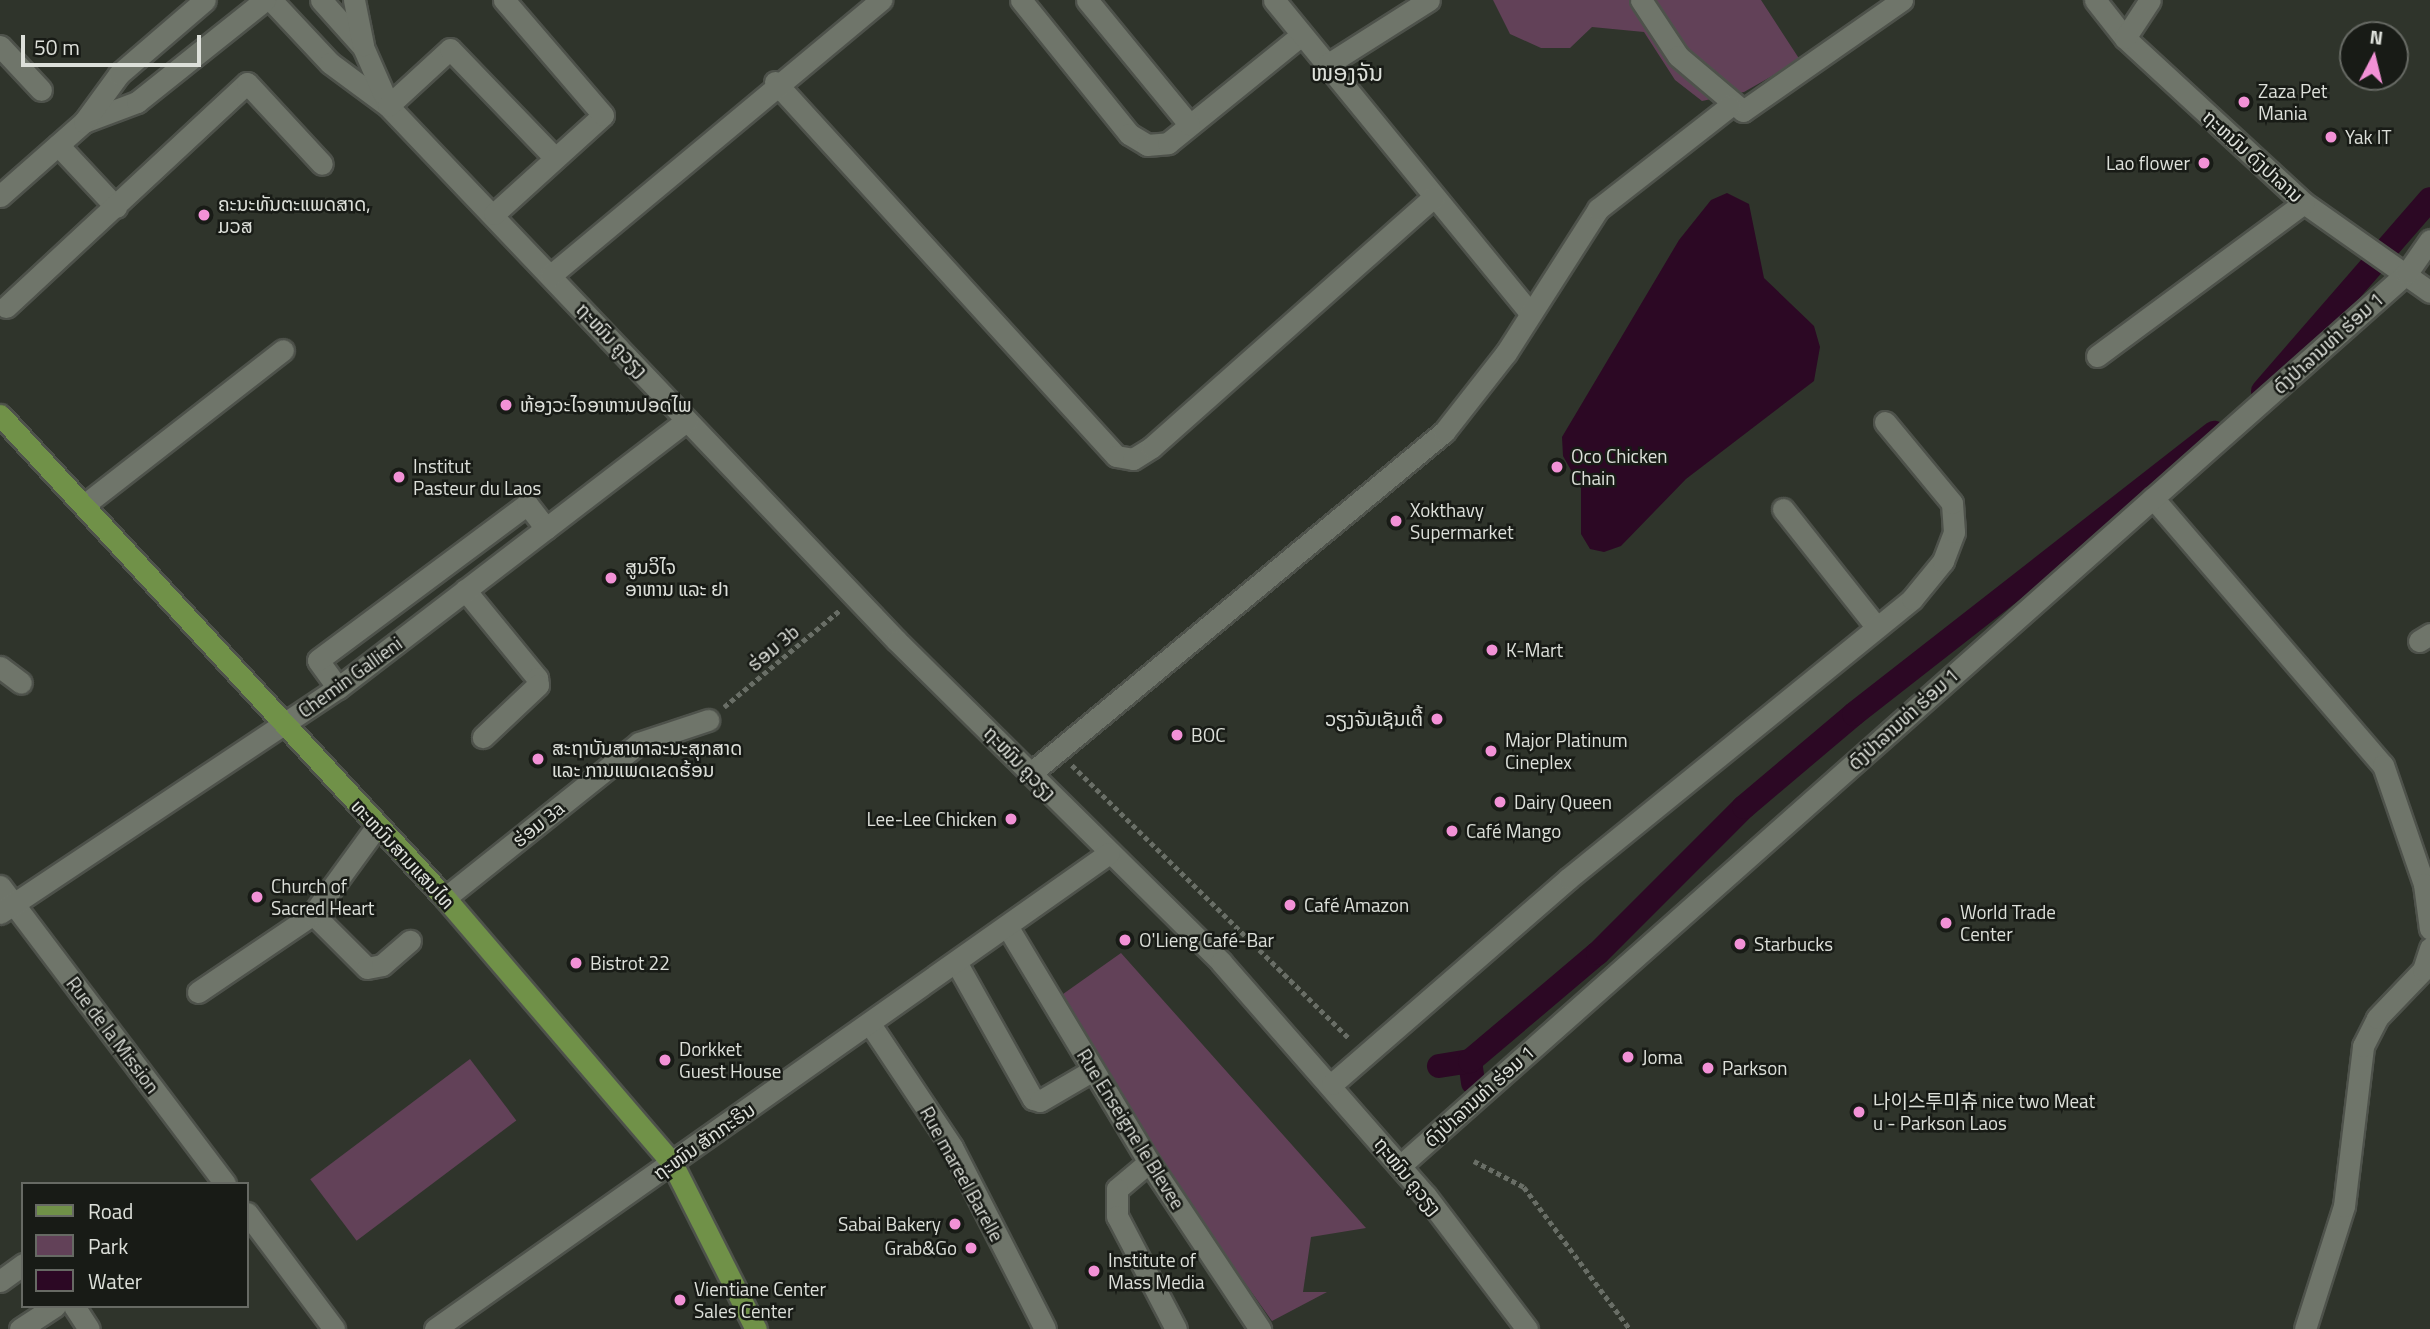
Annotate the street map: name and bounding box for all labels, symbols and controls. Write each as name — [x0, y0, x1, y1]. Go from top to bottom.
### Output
scale bar — [24, 21, 205, 65]
north arrow — [2339, 21, 2409, 91]
text: N — [2368, 21, 2385, 52]
text: 50 m — [34, 31, 80, 63]
district label: ໜອງຈັນ — [1311, 59, 1383, 87]
place label: Zaza Pet Mania — [2258, 80, 2327, 124]
marker: Zaza Pet Mania — [2236, 94, 2252, 110]
street label: ຖະຫນົນ ດົງປາລານ — [2198, 105, 2308, 207]
place label: Yak IT — [2345, 126, 2391, 148]
marker: Yak IT — [2323, 129, 2339, 145]
place label: Lao flower — [2106, 152, 2190, 174]
marker: Lao flower — [2196, 155, 2212, 171]
place label: ຄະນະທັນຕະແພດສາດ, ມວສ — [218, 193, 371, 237]
marker: ຄະນະທັນຕະແພດສາດ, ມວສ — [196, 207, 212, 223]
street label: ດົງປ່າລານທ່າ ຮ່ອມ 1 — [2268, 287, 2388, 399]
street label: ຖະໜົນ ຄູວຽງ — [572, 298, 652, 382]
place label: ຫ້ອງວະໄຈອາຫານປອດໄພ — [520, 394, 692, 416]
marker: ຫ້ອງວະໄຈອາຫານປອດໄພ — [498, 397, 514, 413]
place label: Oco Chicken Chain — [1571, 445, 1668, 489]
place label: Institut Pasteur du Laos — [413, 455, 541, 499]
marker: Oco Chicken Chain — [1549, 459, 1565, 475]
marker: Institut Pasteur du Laos — [391, 469, 407, 485]
place label: Xokthavy Supermarket — [1410, 499, 1514, 543]
marker: Xokthavy Supermarket — [1388, 513, 1404, 529]
place label: ສູນວິໄຈ ອາຫານ ແລະ ຢາ — [625, 556, 729, 600]
marker: ສູນວິໄຈ ອາຫານ ແລະ ຢາ — [603, 570, 619, 586]
street label: ຮ່ອມ 3b — [743, 620, 803, 676]
street label: Chemin Gallieni — [294, 632, 406, 722]
place label: K-Mart — [1506, 639, 1563, 661]
marker: K-Mart — [1484, 642, 1500, 658]
street label: ດົງປ່າລານທ່າ ຮ່ອມ 1 — [1843, 663, 1963, 775]
place label: ວຽງຈັນເຊັນເຕີ້ — [1325, 708, 1423, 730]
marker: ວຽງຈັນເຊັນເຕີ້ — [1429, 711, 1445, 727]
street label: ຖະໜົນ ຄູວຽງ — [979, 721, 1061, 805]
place label: BOC — [1191, 724, 1226, 746]
marker: BOC — [1169, 727, 1185, 743]
place label: Major Platinum Cineplex — [1505, 729, 1628, 773]
place label: ສະຖາບັນສາທາລະນະສຸກສາດ ແລະ ການແພດເຂດຮ້ອນ — [552, 737, 742, 781]
marker: Major Platinum Cineplex — [1483, 743, 1499, 759]
marker: ສະຖາບັນສາທາລະນະສຸກສາດ ແລະ ການແພດເຂດຮ້ອນ — [530, 751, 546, 767]
place label: Dairy Queen — [1514, 791, 1612, 813]
marker: Dairy Queen — [1492, 794, 1508, 810]
street label: ທະຫນົນສາມແສນໄທ — [346, 795, 460, 913]
street label: ຮ່ອມ 3a — [508, 796, 568, 852]
place label: Lee-Lee Chicken — [866, 808, 997, 830]
marker: Lee-Lee Chicken — [1003, 811, 1019, 827]
place label: Café Mango — [1466, 820, 1561, 842]
marker: Café Mango — [1444, 823, 1460, 839]
place label: Church of Sacred Heart — [271, 875, 374, 919]
marker: Church of Sacred Heart — [249, 889, 265, 905]
place label: Café Amazon — [1304, 894, 1409, 916]
marker: Café Amazon — [1282, 897, 1298, 913]
place label: World Trade Center — [1960, 901, 2056, 945]
marker: World Trade Center — [1938, 915, 1954, 931]
place label: O'Lieng Café-Bar — [1139, 929, 1274, 951]
marker: O'Lieng Café-Bar — [1117, 932, 1133, 948]
place label: Starbucks — [1754, 933, 1833, 955]
marker: Starbucks — [1732, 936, 1748, 952]
place label: Bistrot 22 — [590, 952, 670, 974]
marker: Bistrot 22 — [568, 955, 584, 971]
street label: Rue de la Mission — [62, 972, 164, 1098]
place label: Dorkket Guest House — [679, 1038, 781, 1082]
street label: ດົງປ່າລານທ່າ ຮ່ອມ 1 — [1419, 1040, 1539, 1152]
street label: Rue Enseigne le Blevee — [1072, 1045, 1190, 1213]
place label: Joma — [1642, 1046, 1683, 1068]
marker: Joma — [1620, 1049, 1636, 1065]
marker: Dorkket Guest House — [657, 1052, 673, 1068]
place label: Parkson — [1722, 1057, 1787, 1079]
marker: Parkson — [1700, 1060, 1716, 1076]
place label: 나이스투미츄 nice two Meat u - Parkson Laos — [1873, 1090, 2095, 1134]
street label: ຖະໜົນ ສັກກະຣິນ — [649, 1098, 759, 1184]
street label: Rue mareel Barelle — [916, 1103, 1008, 1245]
marker: 나이스투미츄 nice two Meat u - Parkson Laos — [1851, 1104, 1867, 1120]
street label: ຖະໜົນ ຄູວຽງ — [1370, 1132, 1446, 1220]
legend — [21, 1182, 248, 1308]
text: Road — [88, 1195, 133, 1227]
place label: Sabai Bakery — [838, 1213, 941, 1235]
marker: Sabai Bakery — [947, 1216, 963, 1232]
text: Park — [88, 1230, 128, 1262]
place label: Grab&Go — [885, 1237, 957, 1259]
marker: Grab&Go — [963, 1240, 979, 1256]
place label: Institute of Mass Media — [1108, 1249, 1205, 1293]
marker: Institute of Mass Media — [1086, 1263, 1102, 1279]
text: Water — [88, 1265, 142, 1297]
place label: Vientiane Center Sales Center — [694, 1278, 826, 1322]
marker: Vientiane Center Sales Center — [672, 1292, 688, 1308]

